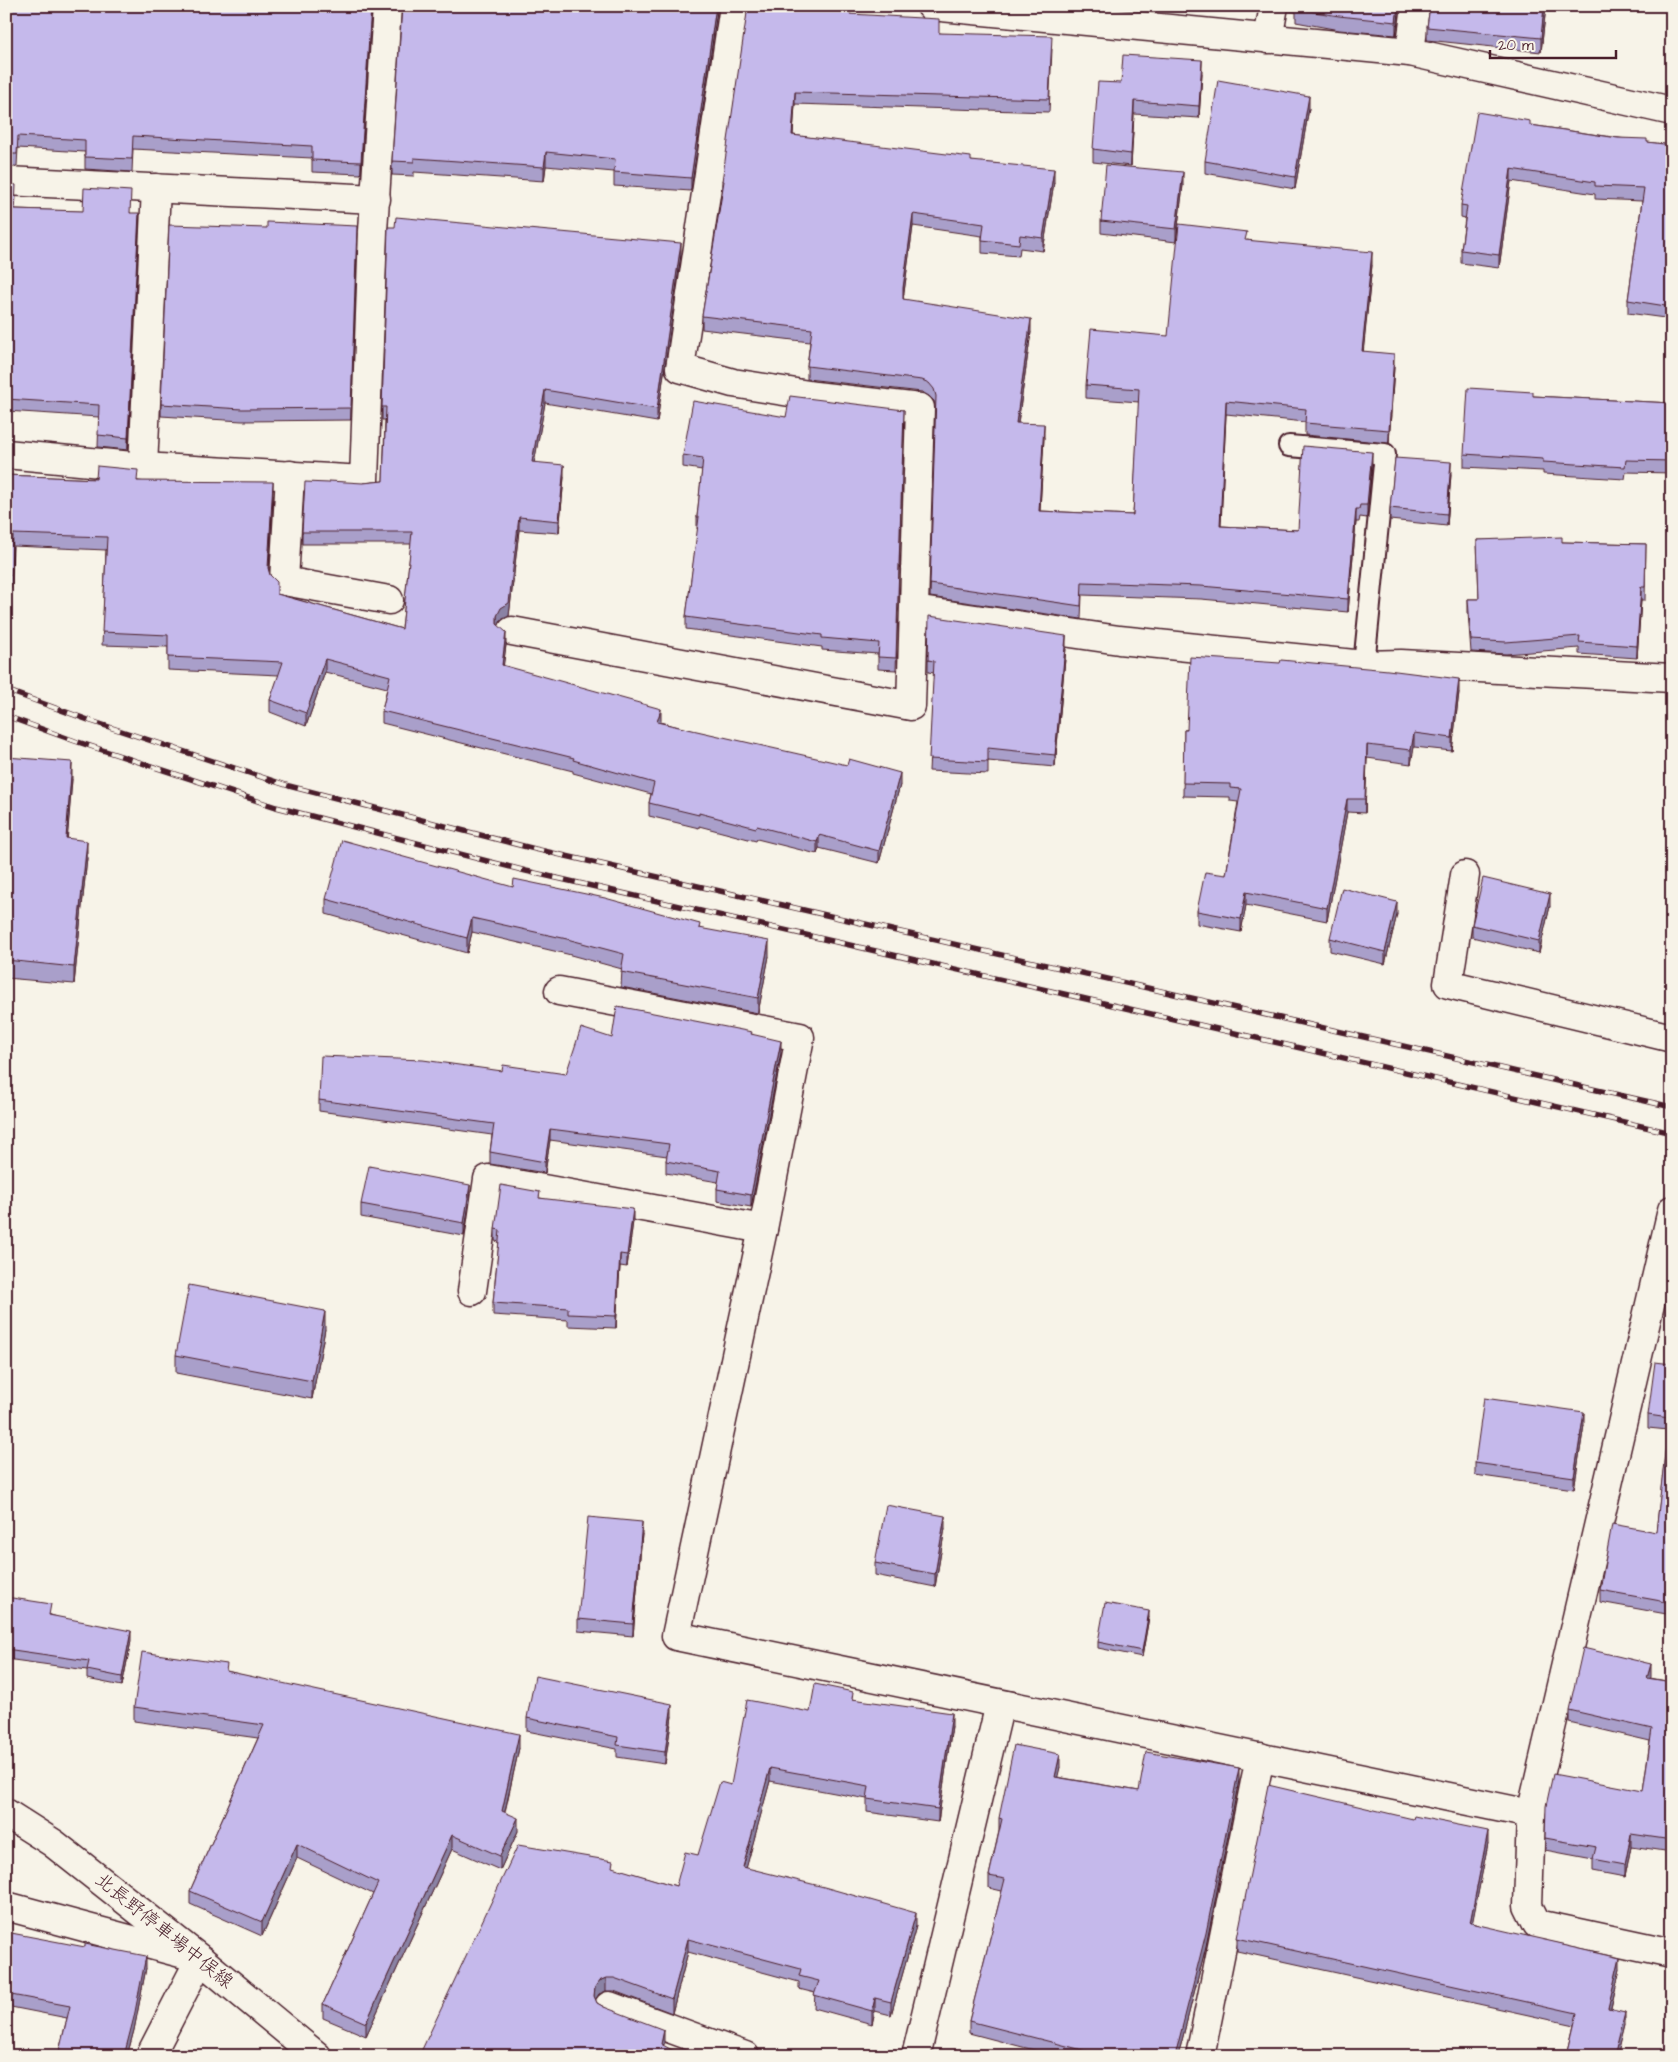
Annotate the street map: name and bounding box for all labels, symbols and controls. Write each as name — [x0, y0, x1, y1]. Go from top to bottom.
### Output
scale bar — [1490, 28, 1617, 60]
text: 20 m — [1498, 35, 1534, 56]
street label: 北長野停車場中俣線 — [89, 1867, 239, 1995]

